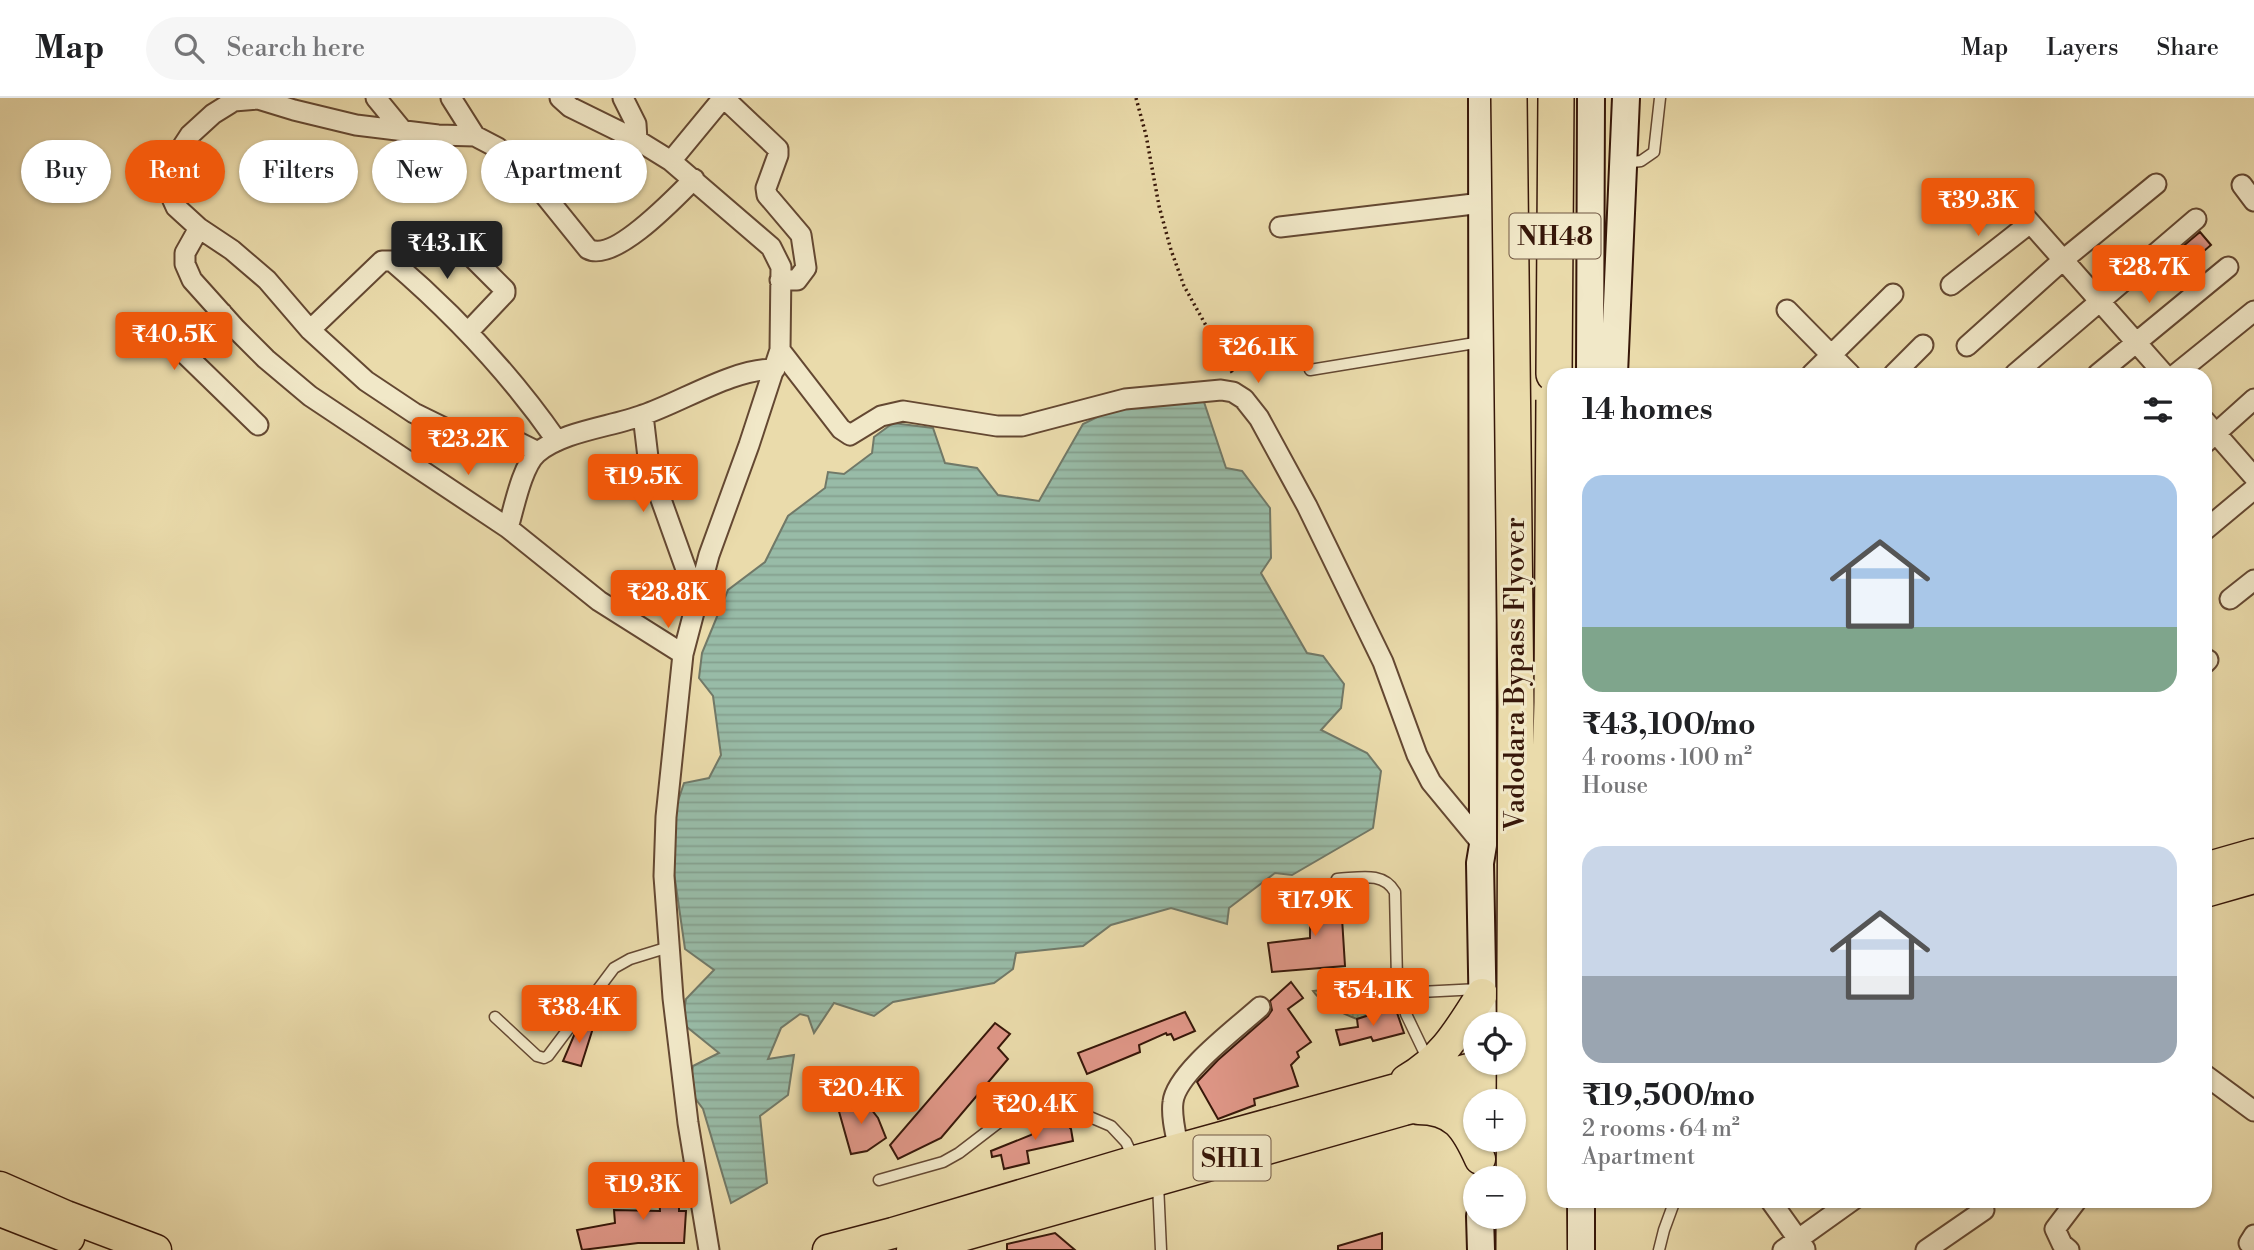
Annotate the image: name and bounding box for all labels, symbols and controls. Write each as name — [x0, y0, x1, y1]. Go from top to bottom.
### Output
search box — [146, 17, 636, 80]
text: Map — [35, 28, 104, 69]
icon: search — [170, 29, 208, 67]
text: Search here — [226, 32, 365, 64]
text: Map — [1961, 33, 2008, 63]
text: Layers — [2046, 33, 2118, 63]
text: Share — [2156, 33, 2219, 63]
chip: Buy — [21, 140, 111, 203]
chip: Rent — [125, 140, 225, 203]
chip: Filters — [239, 140, 358, 203]
chip: New — [372, 140, 467, 203]
chip: Apartment — [481, 140, 647, 203]
pin: ₹39.3K — [1921, 178, 2035, 238]
text: ₹39.3K — [1937, 187, 2019, 215]
road number: NH48 — [1510, 214, 1600, 258]
pin: ₹43.1K — [390, 222, 504, 281]
text: ₹43.1K — [407, 230, 487, 258]
pin: ₹28.7K — [2092, 246, 2206, 305]
text: ₹28.7K — [2108, 254, 2190, 282]
pin: ₹40.5K — [117, 313, 231, 372]
text: ₹40.5K — [131, 321, 217, 349]
pin: ₹26.1K — [1201, 326, 1315, 385]
text: ₹26.1K — [1219, 334, 1297, 362]
text: 14 homes — [1582, 391, 1713, 429]
icon: filters — [2139, 391, 2177, 429]
pin: ₹23.2K — [411, 418, 525, 477]
text: ₹23.2K — [427, 426, 509, 454]
pin: ₹19.5K — [586, 454, 700, 514]
text: ₹19.5K — [604, 463, 682, 491]
street label: Vadodara Bypass Flyover — [1498, 517, 1533, 832]
icon: home — [1817, 521, 1943, 647]
pin: ₹28.8K — [611, 570, 725, 630]
text: ₹28.8K — [627, 579, 709, 607]
text: ₹43,100/mo — [1582, 706, 1756, 744]
text: 4 rooms · 100 m² — [1582, 744, 1752, 772]
text: House — [1582, 772, 1648, 800]
pin: ₹17.9K — [1258, 878, 1372, 938]
text: ₹17.9K — [1277, 887, 1353, 915]
icon: home — [1817, 892, 1943, 1018]
pin: ₹54.1K — [1316, 968, 1430, 1028]
text: ₹54.1K — [1333, 977, 1413, 1005]
pin: ₹38.4K — [522, 986, 636, 1045]
text: ₹38.4K — [538, 994, 620, 1022]
map controls — [1463, 1012, 1526, 1229]
button: locate — [1463, 1012, 1526, 1075]
pin: ₹20.4K — [804, 1066, 918, 1126]
text: ₹20.4K — [818, 1075, 904, 1103]
text: ₹19,500/mo — [1582, 1077, 1755, 1115]
pin: ₹20.4K — [978, 1082, 1092, 1142]
button: + — [1463, 1089, 1526, 1152]
text: ₹20.4K — [992, 1091, 1078, 1119]
text: 2 rooms · 64 m² — [1582, 1115, 1740, 1143]
road number: SH11 — [1194, 1135, 1270, 1180]
text: Apartment — [1582, 1143, 1695, 1171]
pin: ₹19.3K — [586, 1162, 700, 1222]
button: − — [1463, 1166, 1526, 1229]
text: ₹19.3K — [604, 1171, 682, 1199]

